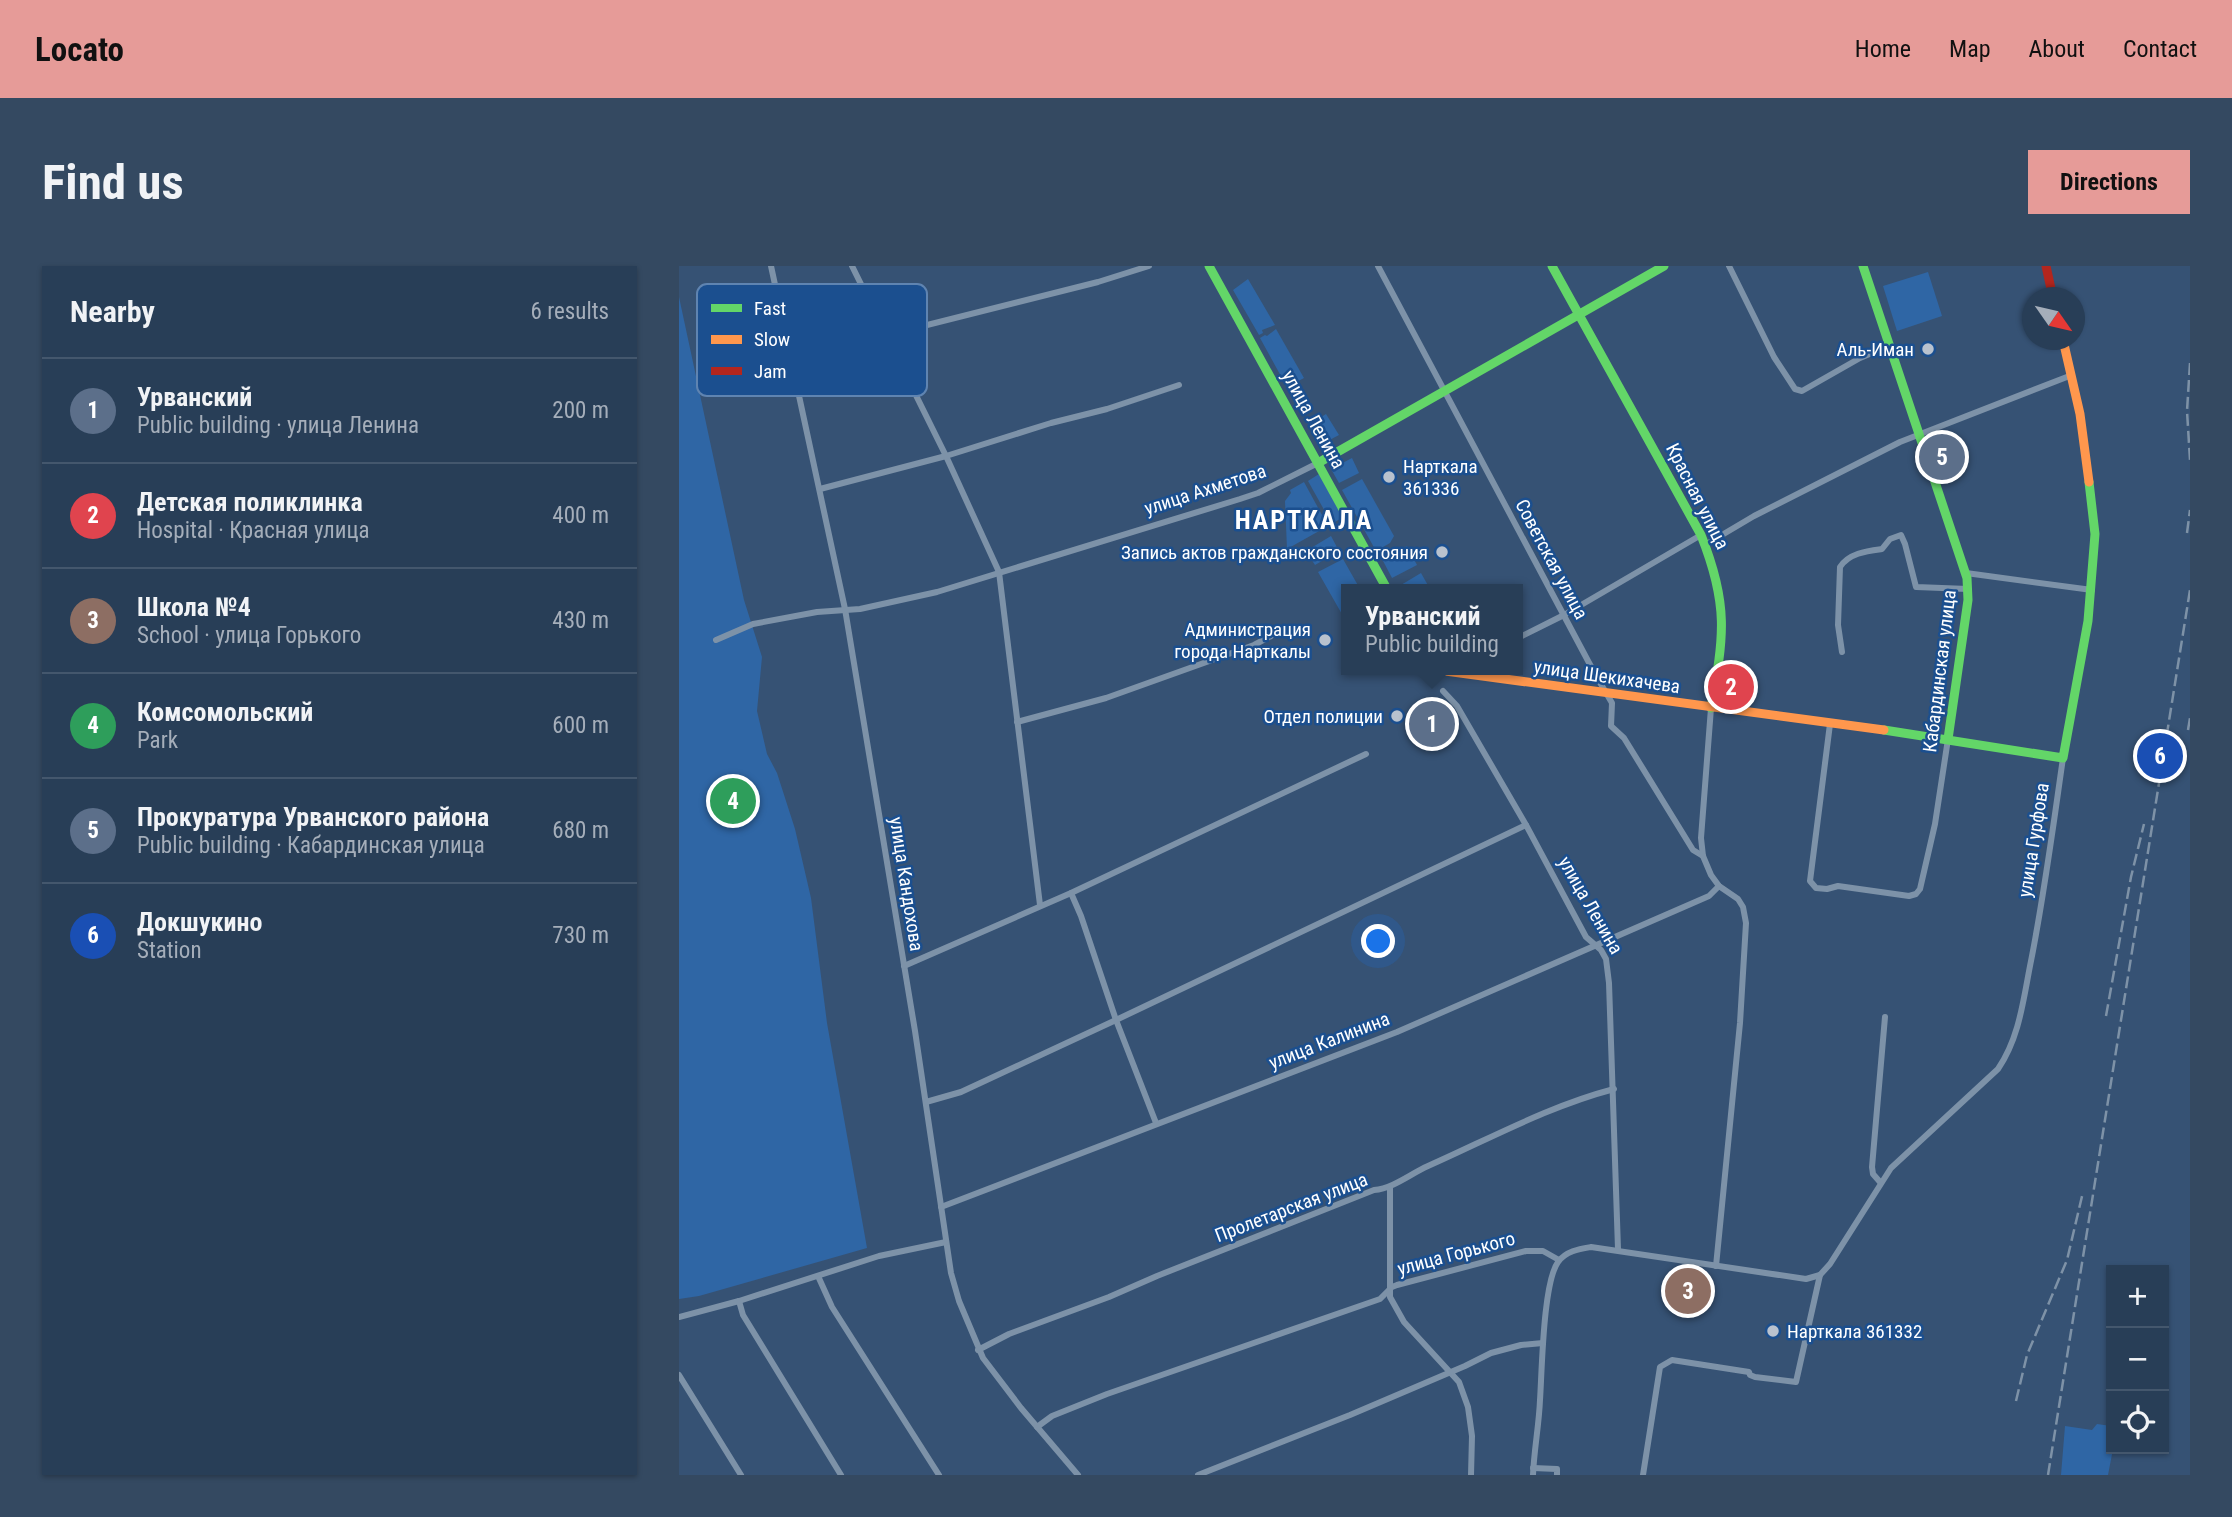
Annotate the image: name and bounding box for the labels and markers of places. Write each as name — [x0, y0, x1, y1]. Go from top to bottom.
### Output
place label: Аль-Иман — [1837, 338, 1914, 361]
marker: Аль-Иман — [1920, 341, 1936, 357]
pin: 5 — [1919, 431, 1965, 483]
place label: Нарткала 361336 — [1403, 455, 1478, 500]
marker: Нарткала 361336 — [1381, 469, 1397, 485]
place label: Запись актов гражданского состояния — [1121, 541, 1428, 564]
marker: Запись актов гражданского состояния — [1434, 544, 1450, 560]
place label: Администрация города Нарткалы — [1174, 618, 1311, 663]
marker: Администрация города Нарткалы — [1317, 632, 1333, 648]
pin: 2 — [1708, 661, 1754, 713]
pin: 1 — [1409, 698, 1455, 750]
place label: Отдел полиции — [1263, 705, 1383, 728]
marker: Отдел полиции — [1389, 708, 1405, 724]
pin: 6 — [2137, 730, 2183, 782]
pin: 4 — [710, 775, 756, 827]
pin: 3 — [1665, 1265, 1711, 1317]
place label: Нарткала 361332 — [1787, 1320, 1922, 1343]
marker: Нарткала 361332 — [1765, 1323, 1781, 1339]

